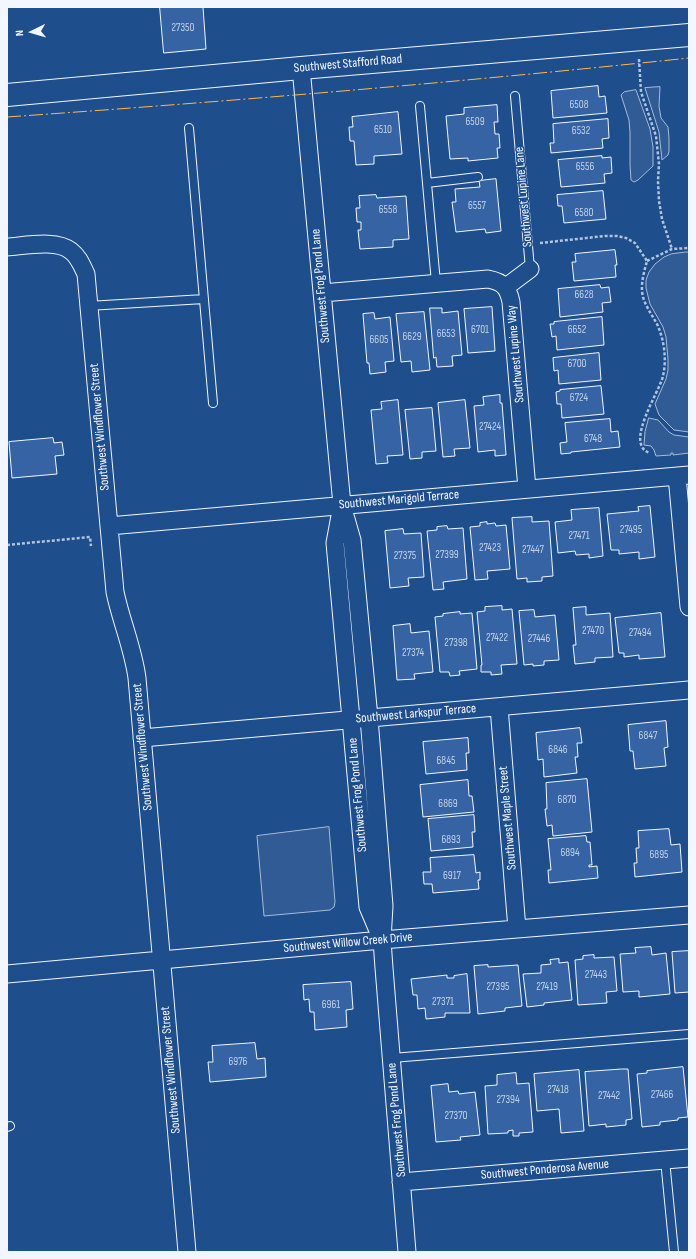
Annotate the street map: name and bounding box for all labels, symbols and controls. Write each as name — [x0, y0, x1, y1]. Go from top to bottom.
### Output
north arrow — [12, 12, 52, 52]
house number: 27350 — [172, 21, 194, 35]
text: N — [13, 30, 26, 37]
street label: Southwest Stafford Road — [293, 51, 403, 77]
house number: 6508 — [570, 98, 588, 112]
house number: 6509 — [465, 115, 485, 129]
house number: 6510 — [374, 123, 392, 137]
house number: 6532 — [572, 124, 590, 138]
street label: Southwest Lupine Lane — [512, 146, 536, 248]
house number: 6556 — [576, 160, 594, 174]
house number: 6557 — [468, 199, 486, 213]
house number: 6558 — [379, 203, 397, 217]
house number: 6580 — [575, 206, 593, 220]
street label: Southwest Frog Pond Lane — [308, 228, 334, 344]
house number: 6628 — [574, 288, 594, 302]
street label: Southwest Lupine Way — [504, 304, 528, 404]
house number: 6701 — [471, 323, 489, 337]
house number: 6652 — [568, 323, 586, 337]
house number: 6653 — [437, 327, 455, 341]
house number: 6629 — [402, 330, 422, 344]
house number: 6605 — [370, 333, 388, 347]
house number: 6700 — [568, 357, 586, 371]
street label: Southwest Windflower Street — [87, 363, 113, 491]
house number: 6724 — [570, 391, 588, 405]
house number: 27424 — [479, 420, 501, 434]
house number: 6748 — [584, 432, 602, 446]
street label: Southwest Marigold Terrace — [338, 487, 460, 513]
house number: 27495 — [620, 523, 642, 537]
house number: 27471 — [568, 529, 590, 543]
house number: 27423 — [479, 541, 501, 555]
house number: 27447 — [522, 543, 544, 557]
house number: 27399 — [435, 548, 459, 562]
house number: 27375 — [394, 549, 416, 563]
house number: 27470 — [582, 624, 604, 638]
house number: 27494 — [629, 626, 651, 640]
house number: 27422 — [486, 631, 508, 645]
house number: 27446 — [528, 632, 550, 646]
house number: 27398 — [444, 636, 468, 650]
house number: 27374 — [402, 646, 424, 660]
street label: Southwest Windflower Street — [130, 683, 156, 811]
street label: Southwest Larkspur Terrace — [355, 701, 477, 727]
house number: 6847 — [639, 729, 657, 743]
street label: Southwest Frog Pond Lane — [345, 737, 371, 853]
house number: 6846 — [548, 743, 568, 757]
house number: 6845 — [437, 754, 455, 768]
street label: Southwest Maple Street — [496, 765, 520, 871]
house number: 6870 — [558, 793, 576, 807]
house number: 6869 — [438, 797, 458, 811]
house number: 6893 — [441, 833, 461, 847]
house number: 6894 — [560, 846, 580, 860]
house number: 6895 — [650, 848, 668, 862]
house number: 6917 — [443, 869, 461, 883]
street label: Southwest Willow Creek Drive — [283, 930, 413, 956]
house number: 27443 — [585, 968, 607, 982]
house number: 27395 — [487, 980, 509, 994]
house number: 27419 — [536, 980, 558, 994]
house number: 27371 — [432, 995, 454, 1009]
house number: 6961 — [322, 998, 340, 1012]
street label: Southwest Windflower Street — [158, 1006, 184, 1134]
house number: 6976 — [229, 1055, 247, 1069]
street label: Southwest Frog Pond Lane — [384, 1062, 410, 1178]
house number: 27418 — [547, 1083, 569, 1097]
house number: 27466 — [651, 1088, 673, 1102]
house number: 27442 — [598, 1089, 620, 1103]
house number: 27394 — [496, 1093, 520, 1107]
house number: 27370 — [445, 1109, 467, 1123]
street label: Southwest Ponderosa Avenue — [480, 1157, 610, 1183]

